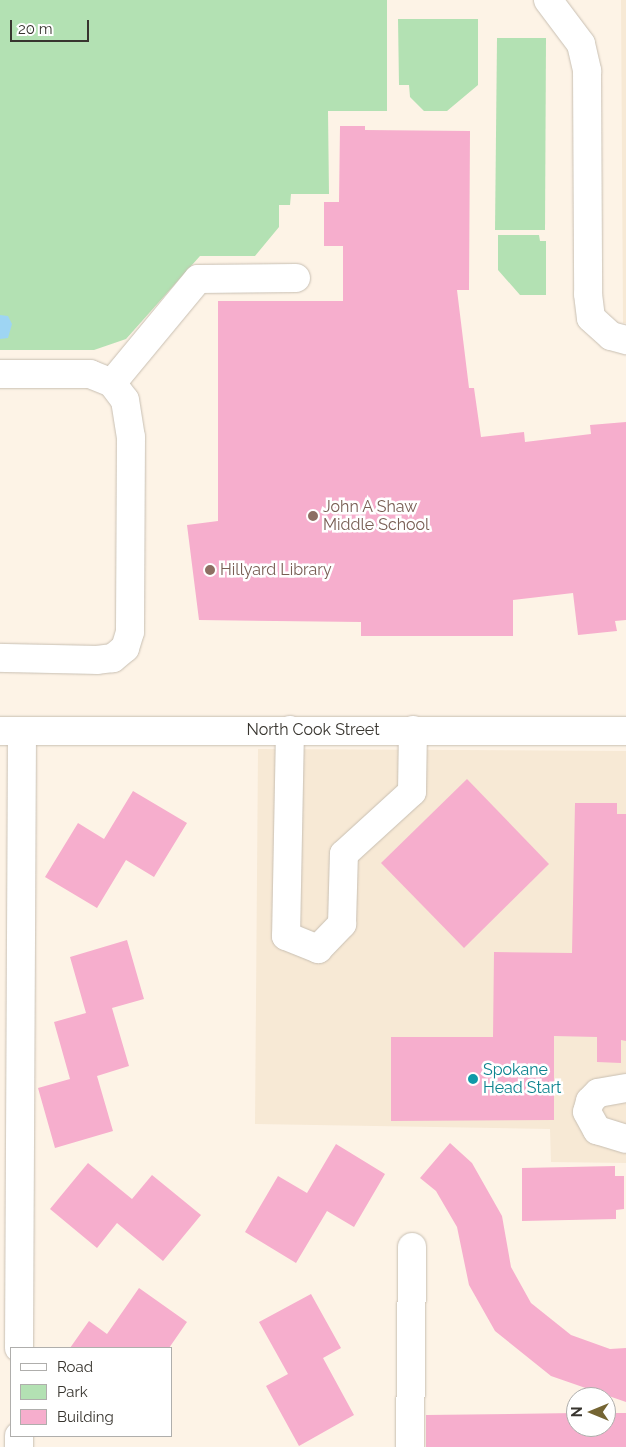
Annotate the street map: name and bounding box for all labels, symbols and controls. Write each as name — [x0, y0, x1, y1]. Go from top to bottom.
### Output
scale bar — [12, 10, 91, 42]
text: 20 m — [18, 20, 53, 38]
place label: John A Shaw Middle School — [323, 497, 429, 535]
marker: John A Shaw Middle School — [307, 510, 319, 522]
place label: Hillyard Library — [220, 560, 332, 580]
marker: Hillyard Library — [204, 564, 216, 576]
street label: North Cook Street — [246, 720, 380, 740]
place label: Spokane Head Start — [483, 1060, 561, 1098]
marker: Spokane Head Start — [467, 1073, 479, 1085]
legend — [10, 1347, 172, 1437]
text: Road — [57, 1358, 93, 1376]
text: Park — [57, 1383, 88, 1401]
north arrow — [566, 1387, 616, 1437]
text: N — [569, 1407, 585, 1417]
text: Building — [57, 1408, 114, 1426]

